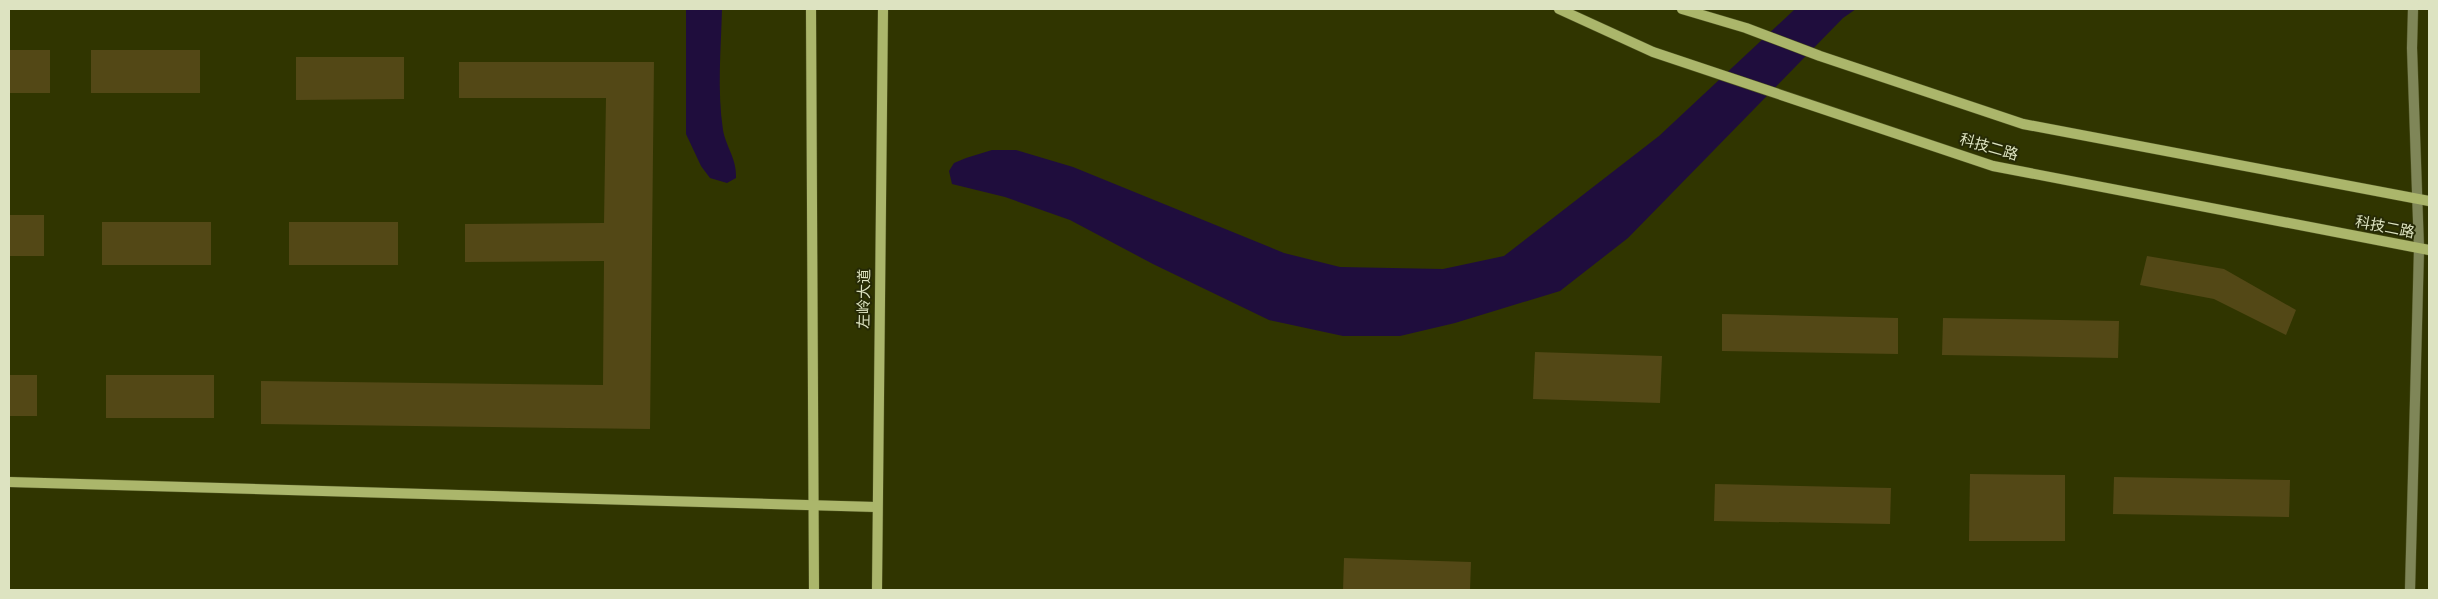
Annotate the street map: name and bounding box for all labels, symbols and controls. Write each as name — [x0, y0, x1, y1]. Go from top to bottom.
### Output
street label: 科技二路 — [1958, 130, 2020, 164]
street label: 科技二路 — [2354, 212, 2416, 242]
street label: 左岭大道 — [854, 269, 874, 329]

